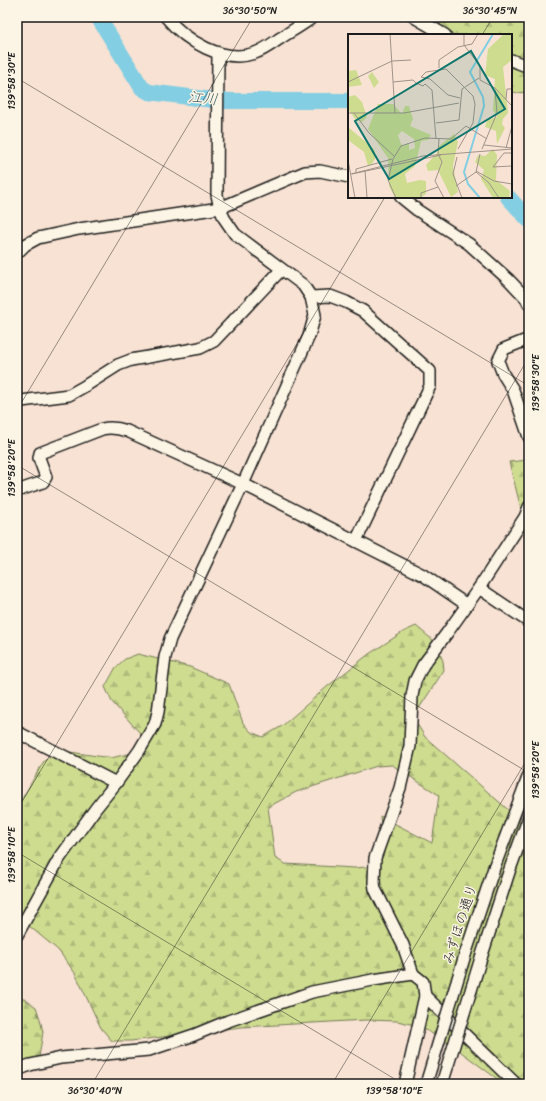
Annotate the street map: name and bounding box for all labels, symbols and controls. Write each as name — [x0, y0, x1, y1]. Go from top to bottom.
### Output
text: 36°30'50"N — [223, 2, 277, 20]
text: 36°30'45"N — [463, 2, 517, 20]
inset map — [348, 34, 512, 198]
text: 139°58'30"E — [3, 51, 21, 110]
water label: 江川 — [187, 84, 219, 112]
text: 139°58'30"E — [527, 353, 545, 412]
text: 139°58'20"E — [3, 438, 21, 497]
text: 139°58'20"E — [527, 740, 545, 799]
text: 139°58'10"E — [3, 825, 21, 883]
street label: みずほの通り — [435, 880, 485, 968]
text: 36°30'40"N — [68, 1082, 122, 1100]
text: 139°58'10"E — [366, 1082, 424, 1100]

